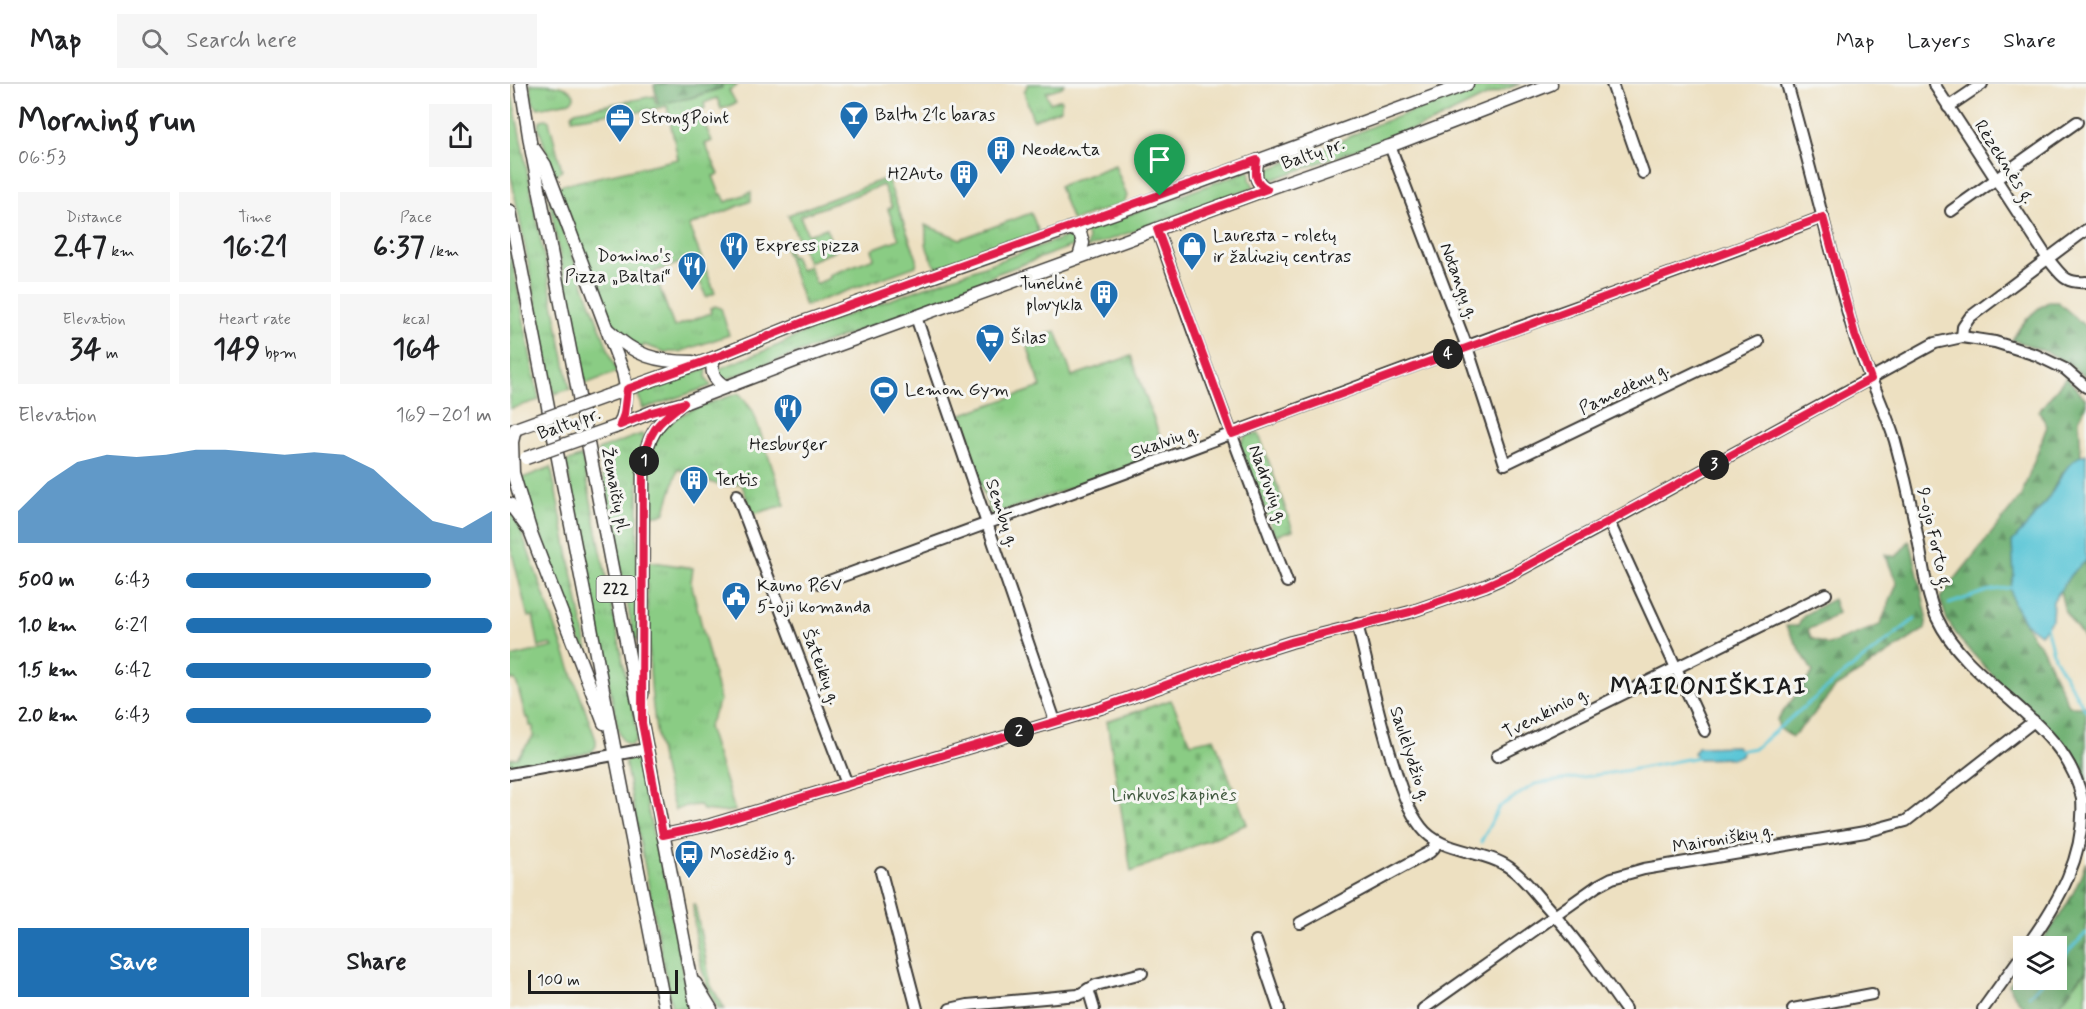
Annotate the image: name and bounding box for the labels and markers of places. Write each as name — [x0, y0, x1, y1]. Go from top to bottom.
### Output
bar icon: Baltu 21c baras — [838, 99, 870, 141]
office icon: StrongPoint — [604, 102, 636, 144]
place label: Baltu 21c baras — [875, 103, 996, 127]
place label: StrongPoint — [641, 106, 729, 132]
building icon: Neodenta — [985, 134, 1017, 176]
pin — [1134, 134, 1185, 196]
place label: Neodenta — [1022, 138, 1100, 162]
building icon: H2Auto — [948, 158, 980, 200]
place label: H2Auto — [888, 162, 943, 186]
place label: Lauresta - roletų ir žaliuzių centras — [1213, 224, 1351, 269]
restaurant icon: Express pizza — [718, 230, 750, 272]
shop icon: Lauresta - roletų ir žaliuzių centras — [1176, 230, 1208, 272]
place label: Express pizza — [755, 234, 859, 258]
place label: Domino's Pizza „Baltai“ — [565, 244, 671, 289]
restaurant icon: Domino's Pizza „Baltai“ — [676, 250, 708, 292]
place label: Tunelinė plovykla — [1020, 272, 1083, 317]
building icon: Tunelinė plovykla — [1088, 278, 1120, 320]
supermarket icon: Šilas — [974, 322, 1006, 364]
place label: Šilas — [1011, 326, 1047, 350]
pin: 4 — [1433, 339, 1463, 369]
sports icon: Lemon Gym — [868, 374, 900, 416]
place label: Lemon Gym — [905, 378, 1009, 402]
restaurant icon: Hesburger — [772, 392, 804, 434]
place label: Hesburger — [749, 433, 827, 459]
pin: 1 — [629, 446, 659, 476]
pin: 3 — [1699, 450, 1729, 480]
building icon: Tertis — [678, 464, 710, 506]
place label: Tertis — [715, 468, 758, 492]
place label: Kauno PGV 5-oji komanda — [757, 574, 871, 619]
public building icon: Kauno PGV 5-oji komanda — [720, 580, 752, 622]
pin: 2 — [1004, 717, 1034, 747]
bus stop icon: Mosėdžio g. — [673, 838, 705, 880]
place label: Mosėdžio g. — [710, 842, 795, 866]

